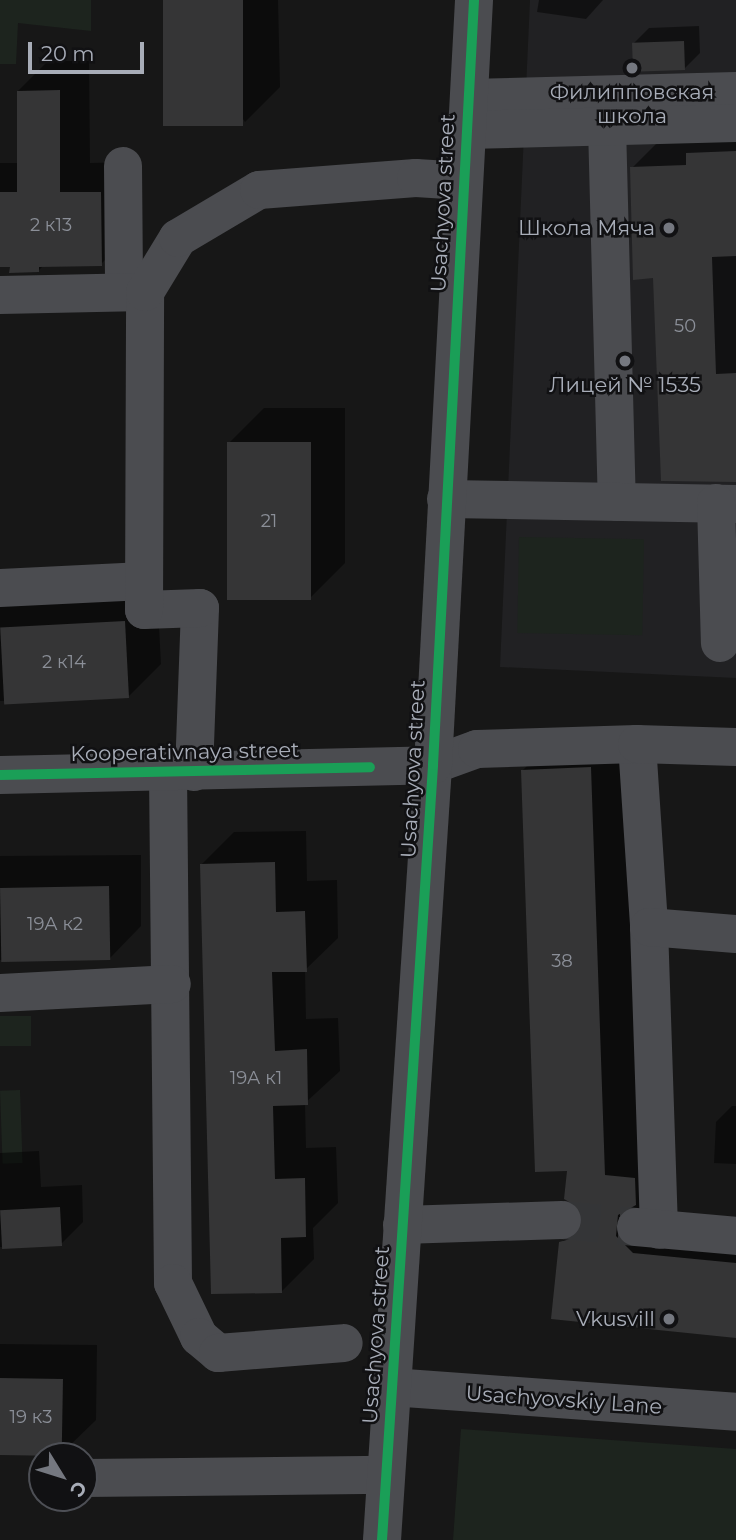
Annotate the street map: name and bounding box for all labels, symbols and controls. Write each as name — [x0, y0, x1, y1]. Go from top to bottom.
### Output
scale bar — [32, 28, 147, 72]
text: 20 m — [41, 41, 95, 66]
marker: Филипповская школа — [624, 60, 640, 76]
place label: Филипповская школа — [550, 79, 714, 129]
street label: Usachyova street — [426, 113, 460, 293]
house number: 2 к13 — [30, 214, 72, 236]
place label: Школа Мяча — [518, 215, 655, 241]
marker: Школа Мяча — [661, 220, 677, 236]
house number: 50 — [674, 315, 696, 337]
marker: Лицей № 1535 — [617, 353, 633, 369]
place label: Лицей № 1535 — [549, 372, 701, 398]
house number: 21 — [261, 510, 277, 532]
house number: 2 к14 — [42, 651, 86, 673]
street label: Usachyova street — [396, 679, 430, 859]
street label: Kooperativnaya street — [70, 737, 300, 767]
house number: 19А к2 — [27, 913, 83, 935]
house number: 38 — [551, 950, 573, 972]
house number: 19А к1 — [230, 1067, 282, 1089]
street label: Usachyova street — [357, 1245, 395, 1425]
place label: Vkusvill — [576, 1306, 655, 1332]
marker: Vkusvill — [661, 1311, 677, 1327]
street label: Usachyovskiy Lane — [465, 1381, 663, 1419]
house number: 19 к3 — [10, 1406, 52, 1428]
north arrow — [28, 1442, 98, 1512]
text: С — [65, 1476, 92, 1502]

